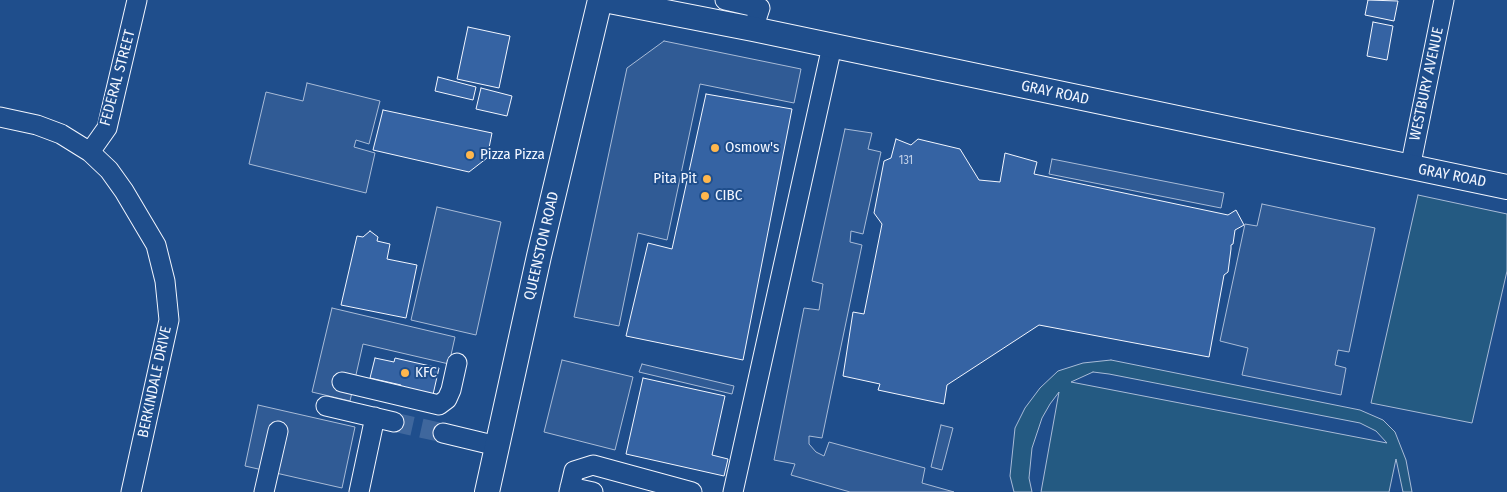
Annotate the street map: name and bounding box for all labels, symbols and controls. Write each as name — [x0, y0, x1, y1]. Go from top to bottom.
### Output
street label: WESTBURY AVENUE — [1406, 26, 1448, 142]
street label: FEDERAL STREET — [97, 28, 139, 128]
street label: GRAY ROAD — [1019, 77, 1091, 109]
place label: Osmow's — [725, 139, 779, 157]
marker: Osmow's — [709, 142, 721, 154]
place label: Pizza Pizza — [480, 146, 545, 164]
marker: Pizza Pizza — [464, 149, 476, 161]
house number: 131 — [899, 154, 913, 168]
street label: GRAY ROAD — [1416, 161, 1488, 191]
place label: Pita Pit — [653, 170, 697, 188]
marker: Pita Pit — [701, 173, 713, 185]
place label: CIBC — [715, 187, 742, 205]
street label: QUEENSTON ROAD — [521, 190, 563, 302]
marker: CIBC — [699, 190, 711, 202]
street label: BERKINDALE DRIVE — [134, 325, 176, 439]
place label: KFC — [415, 364, 437, 382]
marker: KFC — [399, 367, 411, 379]

